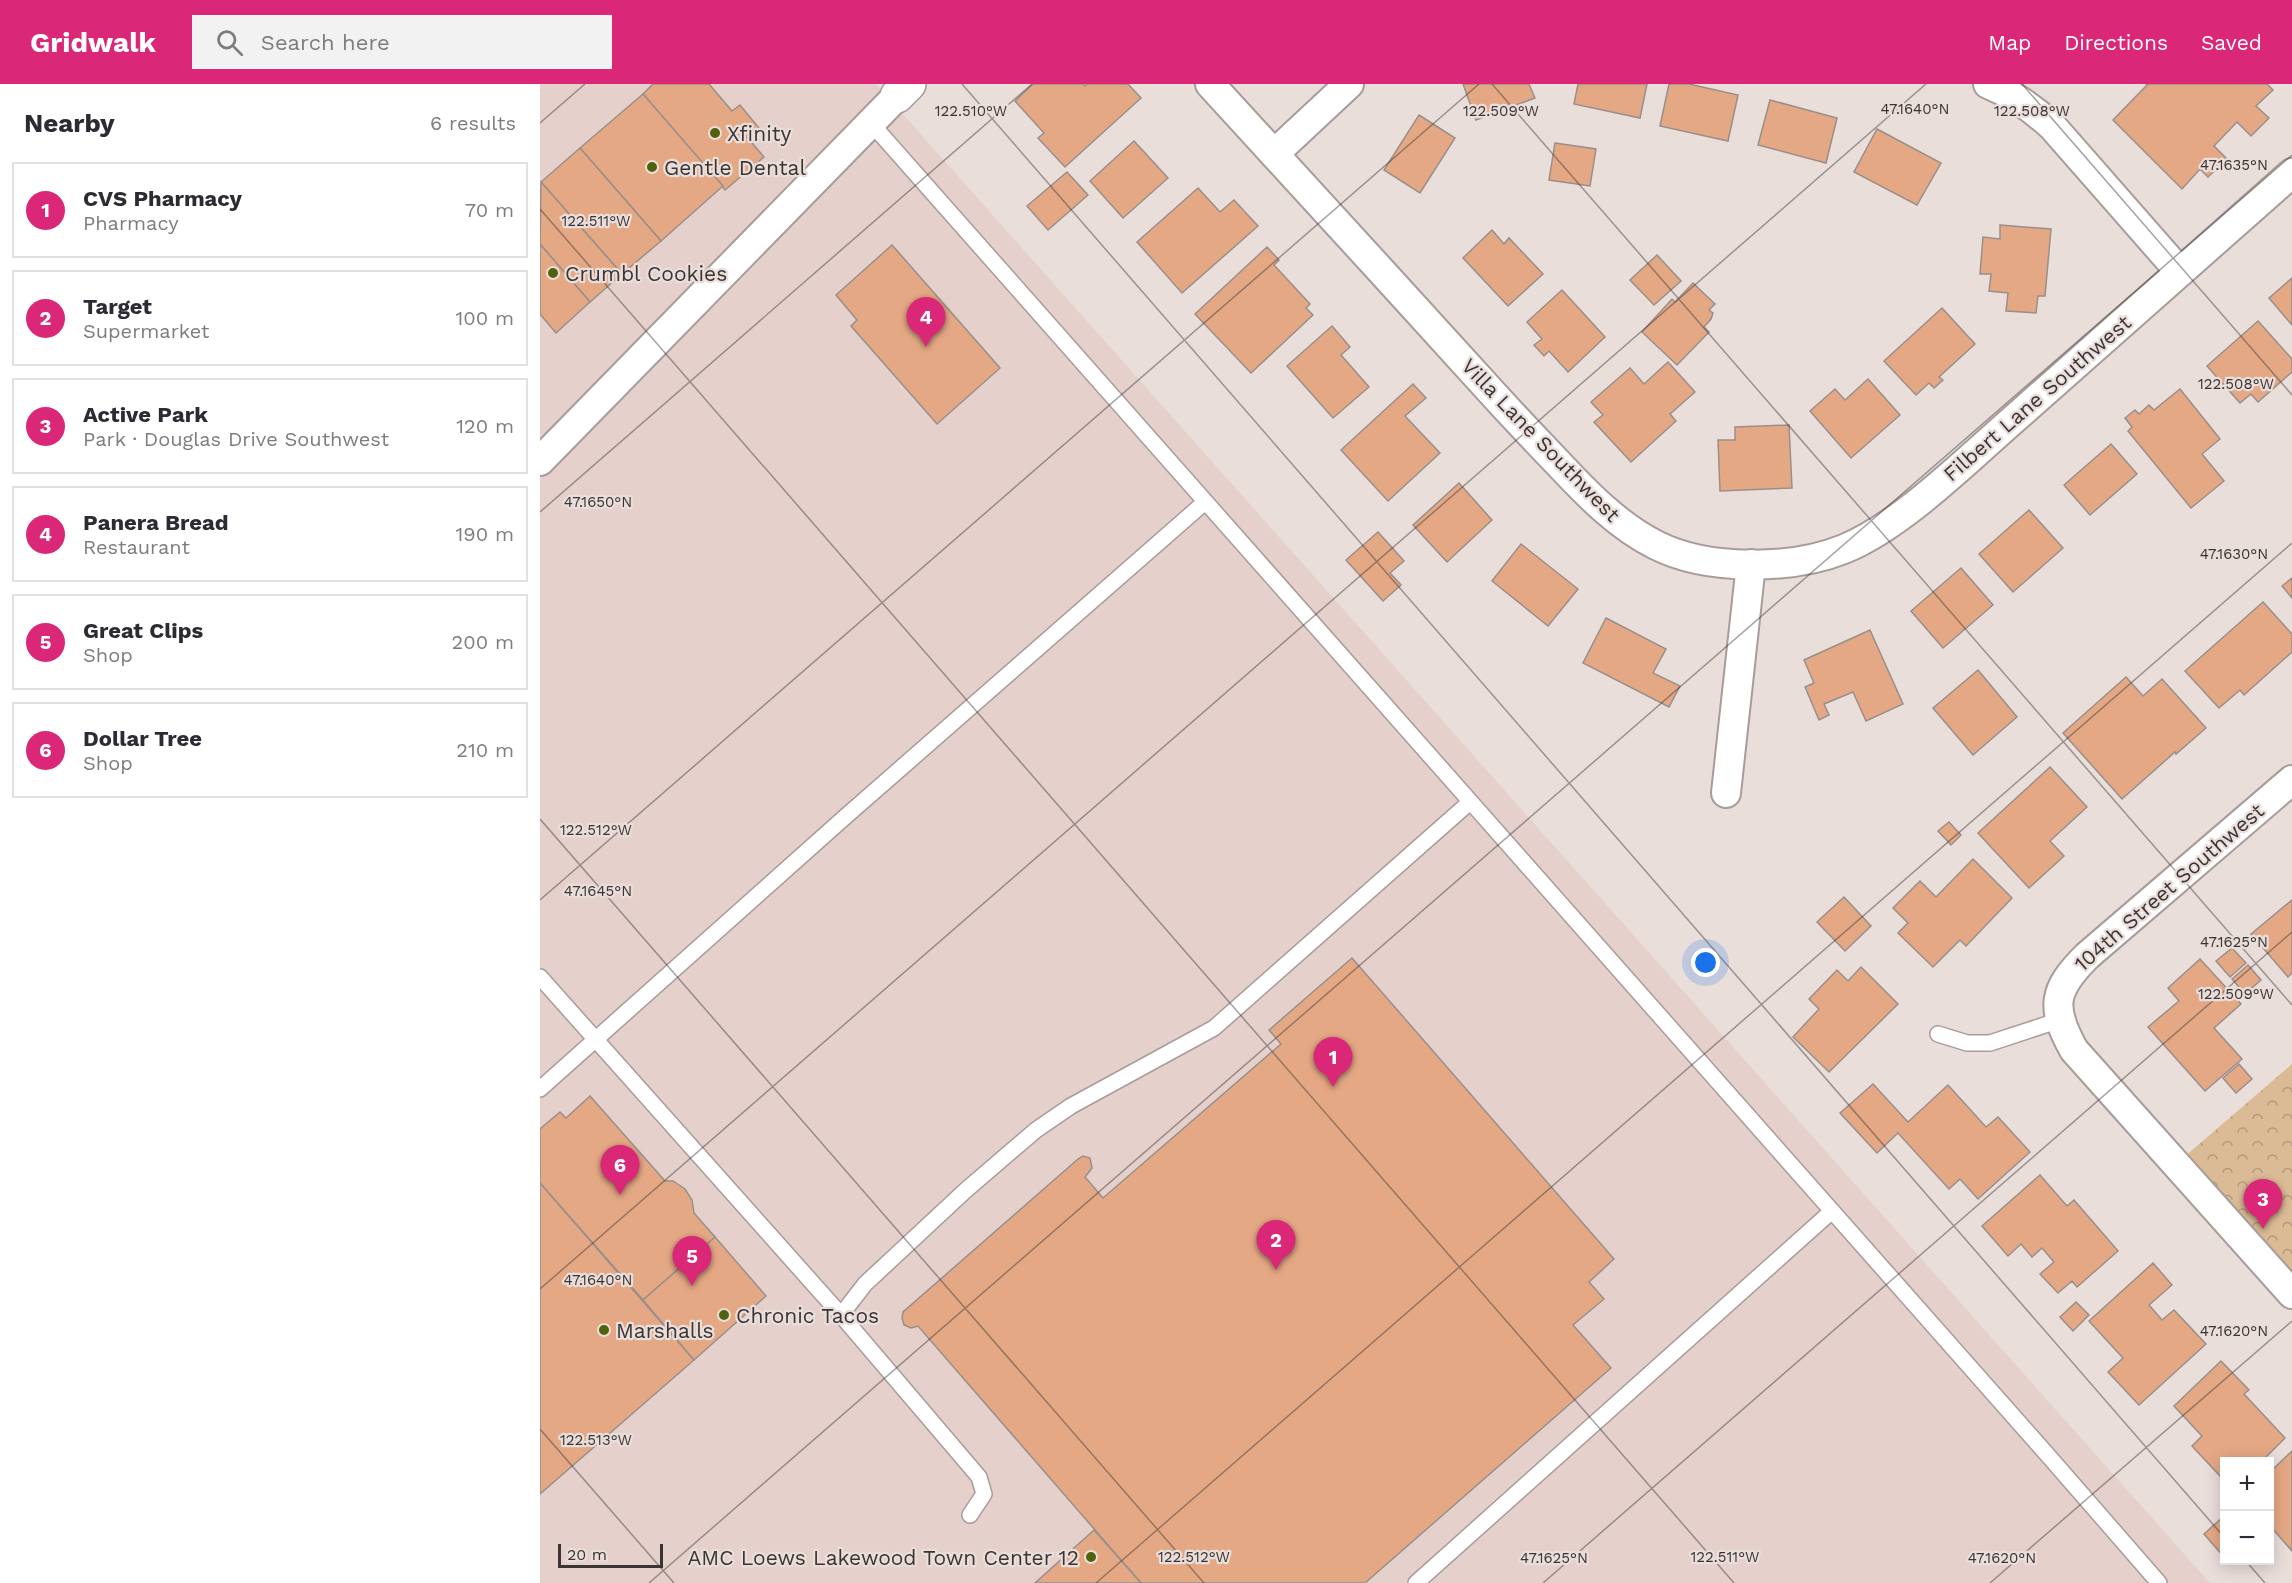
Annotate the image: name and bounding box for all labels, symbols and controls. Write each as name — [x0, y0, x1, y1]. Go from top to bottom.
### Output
search box — [192, 15, 612, 69]
text: Gridwalk — [30, 26, 156, 59]
icon: search — [213, 26, 246, 59]
text: Search here — [261, 30, 390, 55]
text: Map — [1988, 30, 2031, 55]
text: Directions — [2064, 30, 2168, 55]
text: Saved — [2201, 30, 2262, 55]
text: 47.1640°N — [1881, 100, 1950, 118]
text: 122.510°W — [935, 102, 1007, 120]
text: 122.509°W — [1463, 102, 1539, 120]
text: 122.508°W — [1994, 102, 2070, 120]
text: Nearby — [24, 108, 115, 138]
text: 6 results — [430, 111, 516, 135]
place label: Xfinity — [727, 121, 792, 146]
marker: Xfinity — [708, 126, 722, 140]
place label: Gentle Dental — [664, 155, 806, 180]
text: 47.1635°N — [2200, 156, 2268, 174]
marker: Gentle Dental — [645, 160, 659, 174]
text: CVS Pharmacy — [83, 186, 242, 211]
text: 1 — [41, 198, 50, 222]
text: 70 m — [465, 198, 514, 222]
text: Pharmacy — [83, 211, 179, 235]
text: 122.511°W — [561, 212, 631, 230]
place label: Crumbl Cookies — [565, 261, 727, 286]
marker: Crumbl Cookies — [546, 266, 560, 280]
text: Target — [83, 294, 152, 319]
pin: 4 — [906, 298, 946, 347]
text: 2 — [40, 306, 51, 330]
text: 100 m — [455, 306, 514, 330]
street label: Filbert Lane Southwest — [1938, 310, 2136, 486]
text: Supermarket — [83, 319, 209, 343]
street label: Villa Lane Southwest — [1457, 353, 1626, 527]
text: 122.508°W — [2198, 375, 2274, 393]
text: Active Park — [83, 402, 208, 427]
text: 3 — [40, 414, 51, 438]
text: 120 m — [456, 414, 514, 438]
text: Park · Douglas Drive Southwest — [83, 427, 389, 451]
text: 47.1650°N — [564, 493, 632, 511]
text: Panera Bread — [83, 510, 229, 535]
text: 4 — [39, 522, 52, 546]
text: 190 m — [456, 522, 514, 546]
text: Restaurant — [83, 535, 190, 559]
text: 47.1630°N — [2200, 545, 2268, 563]
text: Great Clips — [83, 618, 203, 643]
text: 5 — [40, 630, 51, 654]
text: 200 m — [452, 630, 514, 654]
text: Shop — [83, 643, 133, 667]
text: Dollar Tree — [83, 726, 202, 751]
text: 6 — [39, 738, 52, 762]
text: 210 m — [456, 738, 514, 762]
text: Shop — [83, 751, 133, 775]
street label: 104th Street Southwest — [2069, 798, 2269, 976]
text: 122.512°W — [560, 821, 632, 839]
text: 47.1645°N — [564, 882, 632, 900]
text: 47.1625°N — [2200, 933, 2268, 951]
your location — [1691, 948, 1720, 977]
text: 122.509°W — [2198, 985, 2274, 1003]
pin: 1 — [1314, 1038, 1352, 1087]
pin: 6 — [600, 1146, 640, 1195]
pin: 3 — [2244, 1180, 2282, 1229]
pin: 2 — [1256, 1220, 1296, 1270]
pin: 5 — [672, 1236, 712, 1286]
text: 47.1640°N — [564, 1271, 633, 1289]
place label: Chronic Tacos — [736, 1303, 879, 1328]
marker: Chronic Tacos — [717, 1308, 731, 1322]
place label: Marshalls — [616, 1318, 714, 1343]
text: 47.1620°N — [2200, 1322, 2268, 1340]
marker: Marshalls — [597, 1323, 611, 1337]
text: 122.513°W — [560, 1431, 632, 1449]
map controls — [2220, 1457, 2274, 1565]
button: + — [2220, 1457, 2274, 1511]
button: − — [2220, 1511, 2274, 1565]
scale bar — [558, 1541, 663, 1568]
text: 20 m — [567, 1545, 607, 1564]
place label: AMC Loews Lakewood Town Center 12 — [687, 1545, 1079, 1570]
text: 122.512°W — [1158, 1548, 1230, 1566]
text: 122.511°W — [1690, 1548, 1760, 1566]
text: 47.1625°N — [1520, 1549, 1588, 1567]
text: 47.1620°N — [1968, 1549, 2036, 1567]
marker: AMC Loews Lakewood Town Center 12 — [1084, 1550, 1098, 1564]

